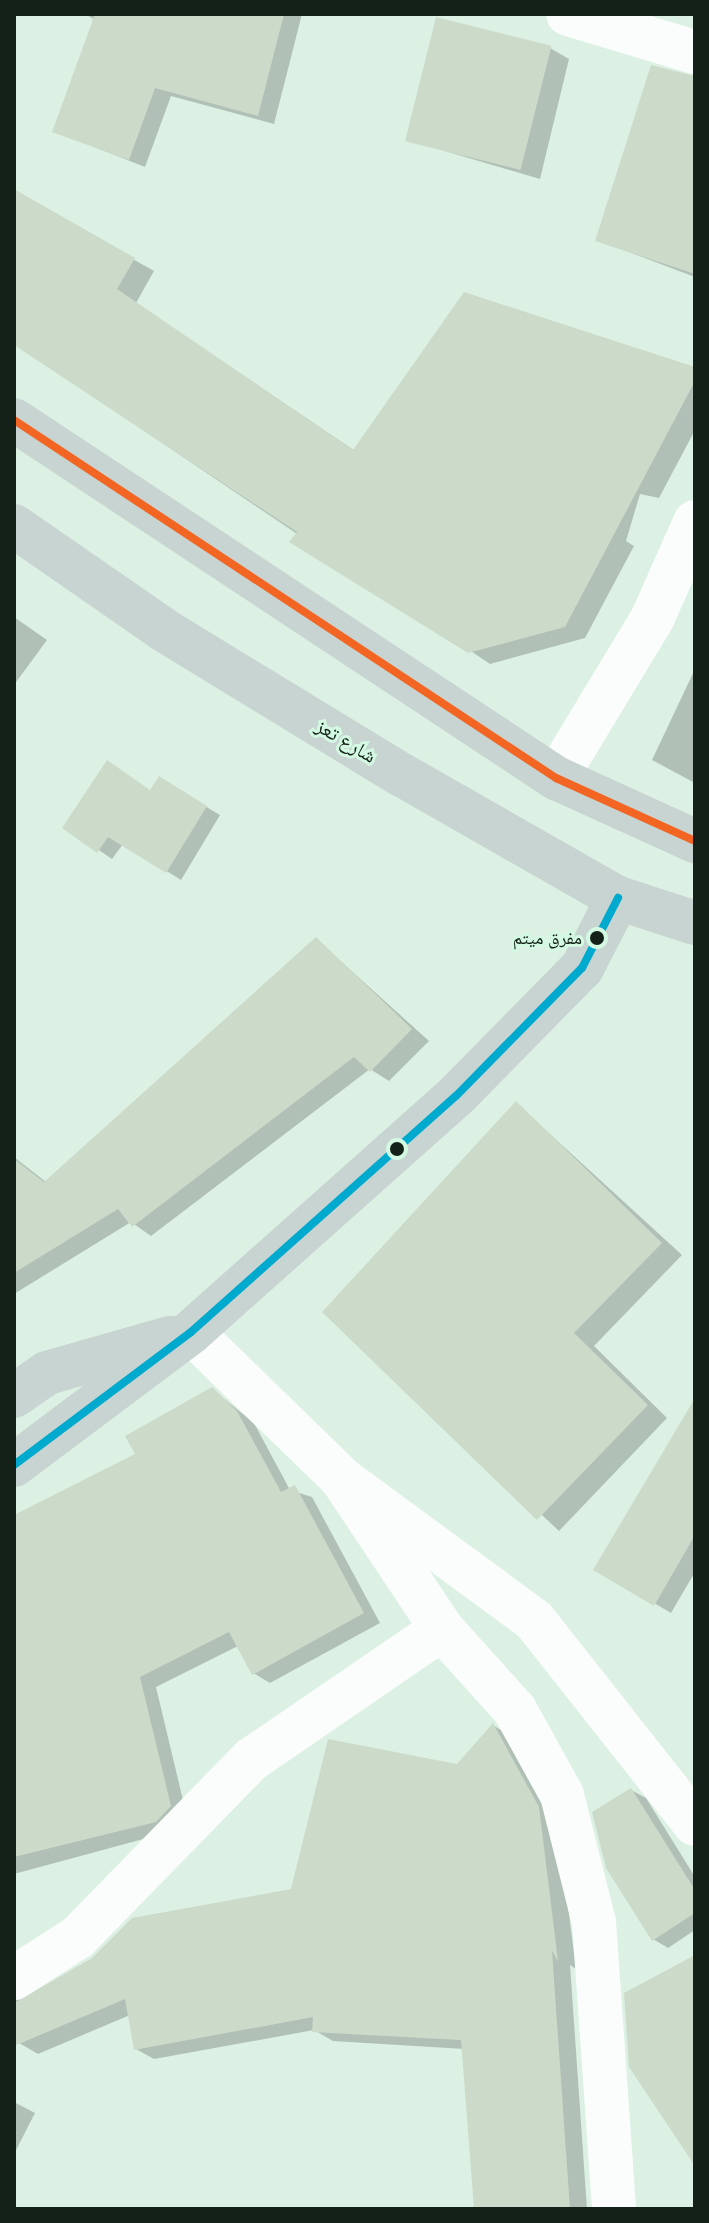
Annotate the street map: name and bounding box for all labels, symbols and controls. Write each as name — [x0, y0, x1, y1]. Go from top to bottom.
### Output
street label: شارع تعز — [311, 714, 381, 768]
place label: مفرق ميتم — [513, 927, 582, 949]
marker: مفرق ميتم — [589, 930, 605, 946]
unlabelled marker — [389, 1141, 405, 1157]

